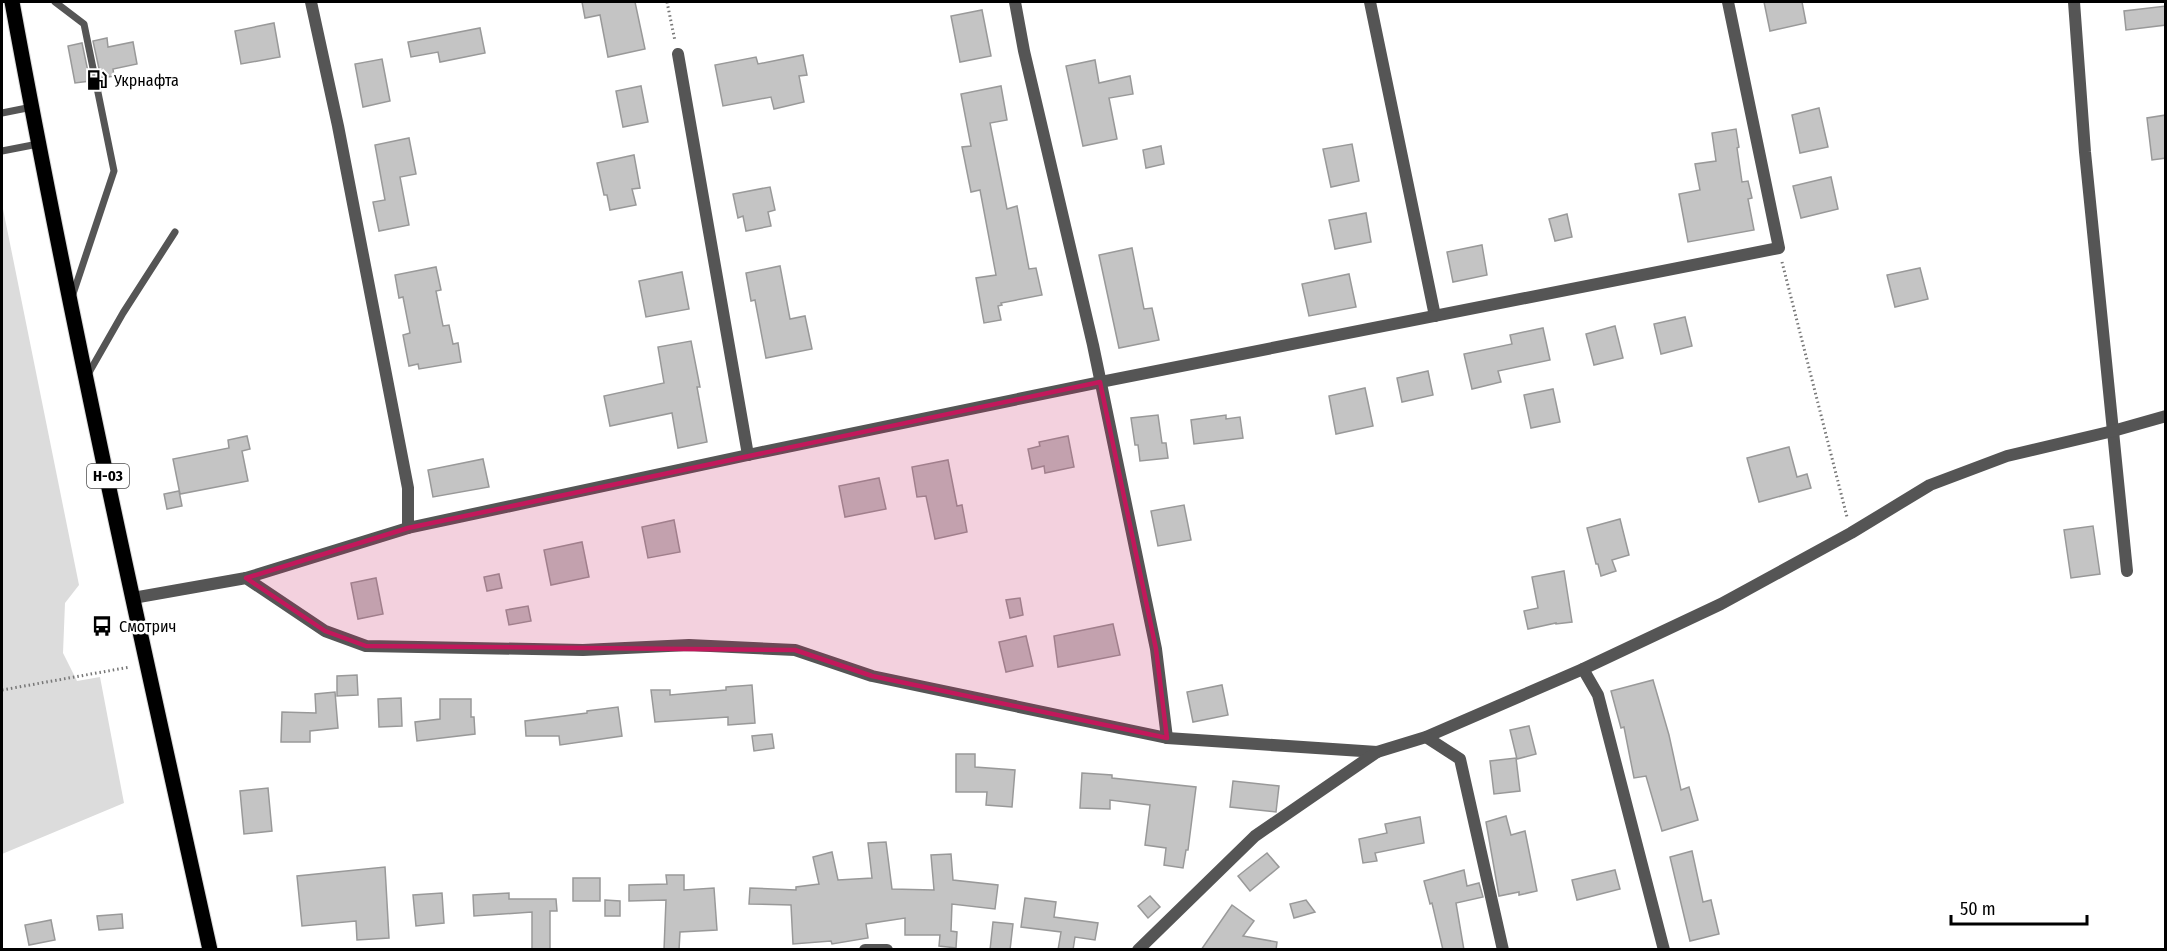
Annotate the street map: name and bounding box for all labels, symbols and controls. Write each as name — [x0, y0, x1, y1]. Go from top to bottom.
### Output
fuel station icon: Укрнафта — [85, 68, 109, 92]
place label: Укрнафта — [113, 71, 179, 90]
road number: Н-03 — [87, 464, 129, 488]
bus stop icon: Смотрич — [90, 614, 114, 638]
place label: Смотрич — [119, 617, 176, 636]
scale bar — [1951, 888, 2088, 926]
text: 50 m — [1960, 898, 1996, 920]

